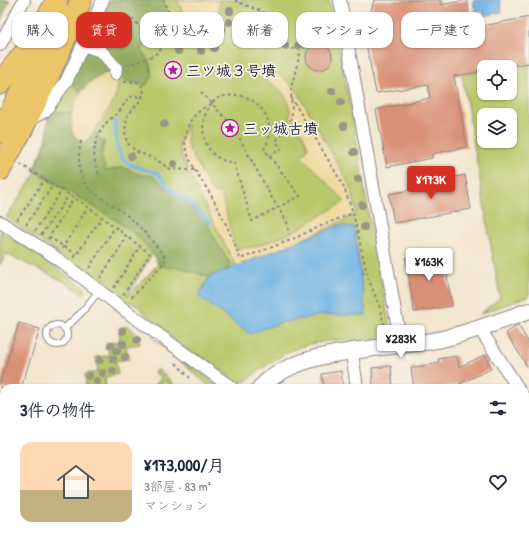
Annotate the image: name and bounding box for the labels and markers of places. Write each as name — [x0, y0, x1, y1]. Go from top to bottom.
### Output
place icon: 三ツ城３号墳 — [163, 60, 183, 80]
place label: 三ツ城３号墳 — [186, 60, 276, 81]
place icon: 三ッ城古墳 — [220, 118, 240, 138]
place label: 三ッ城古墳 — [243, 118, 318, 139]
pin: ¥173K — [403, 166, 459, 200]
pin: ¥163K — [401, 248, 457, 282]
pin: ¥283K — [373, 325, 429, 359]

